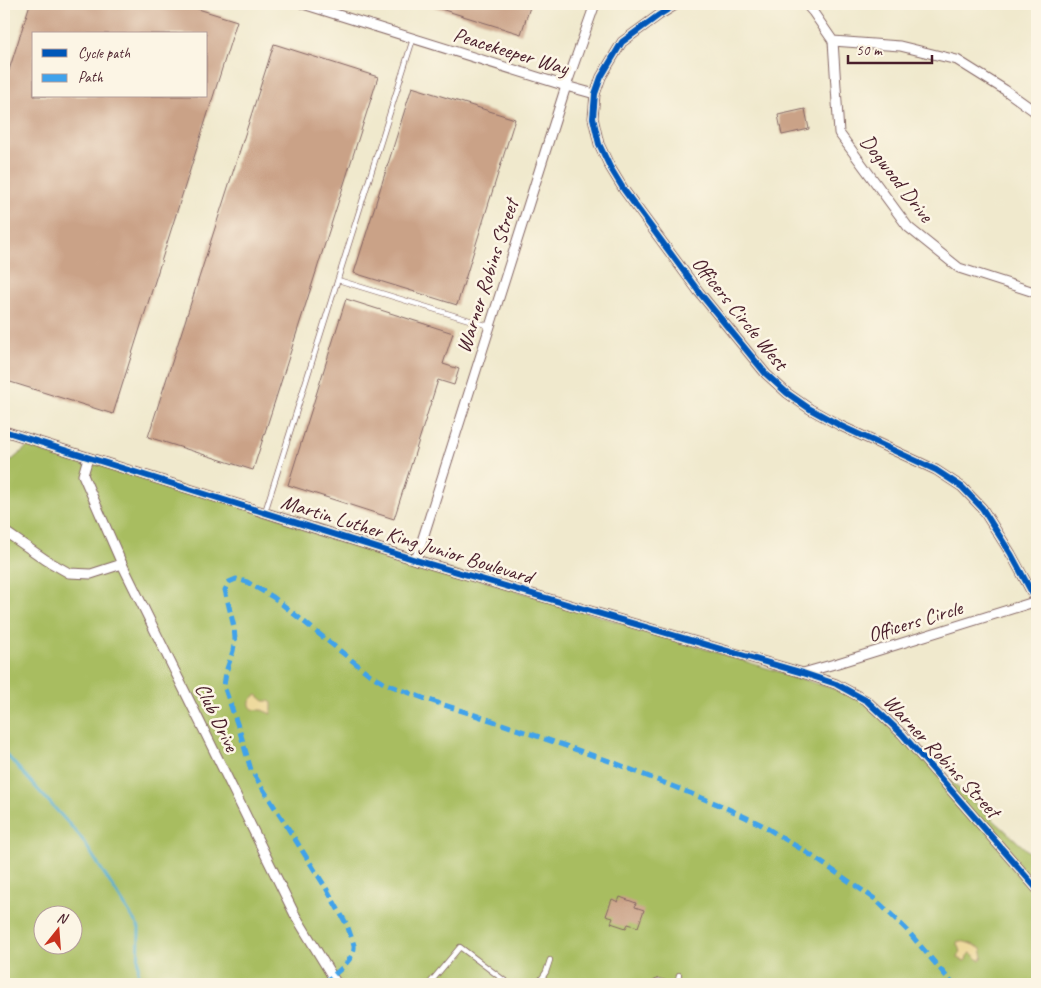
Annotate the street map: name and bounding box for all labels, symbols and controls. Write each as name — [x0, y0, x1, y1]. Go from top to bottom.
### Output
street label: Peacekeeper Way — [450, 21, 573, 81]
legend — [32, 32, 208, 98]
scale bar — [848, 32, 932, 64]
text: 50 m — [856, 41, 883, 60]
text: Cycle path — [78, 44, 130, 63]
text: Path — [78, 68, 104, 87]
street label: Dogwood Drive — [855, 129, 940, 228]
street label: Warner Robins Street — [450, 193, 525, 356]
street label: Officers Circle West — [686, 251, 795, 377]
street label: Martin Luther King Junior Boulevard — [278, 488, 540, 591]
street label: Officers Circle — [865, 594, 966, 648]
street label: Club Drive — [189, 679, 245, 757]
street label: Warner Robins Street — [878, 689, 1008, 826]
north arrow — [32, 906, 82, 956]
text: N — [55, 909, 71, 928]

